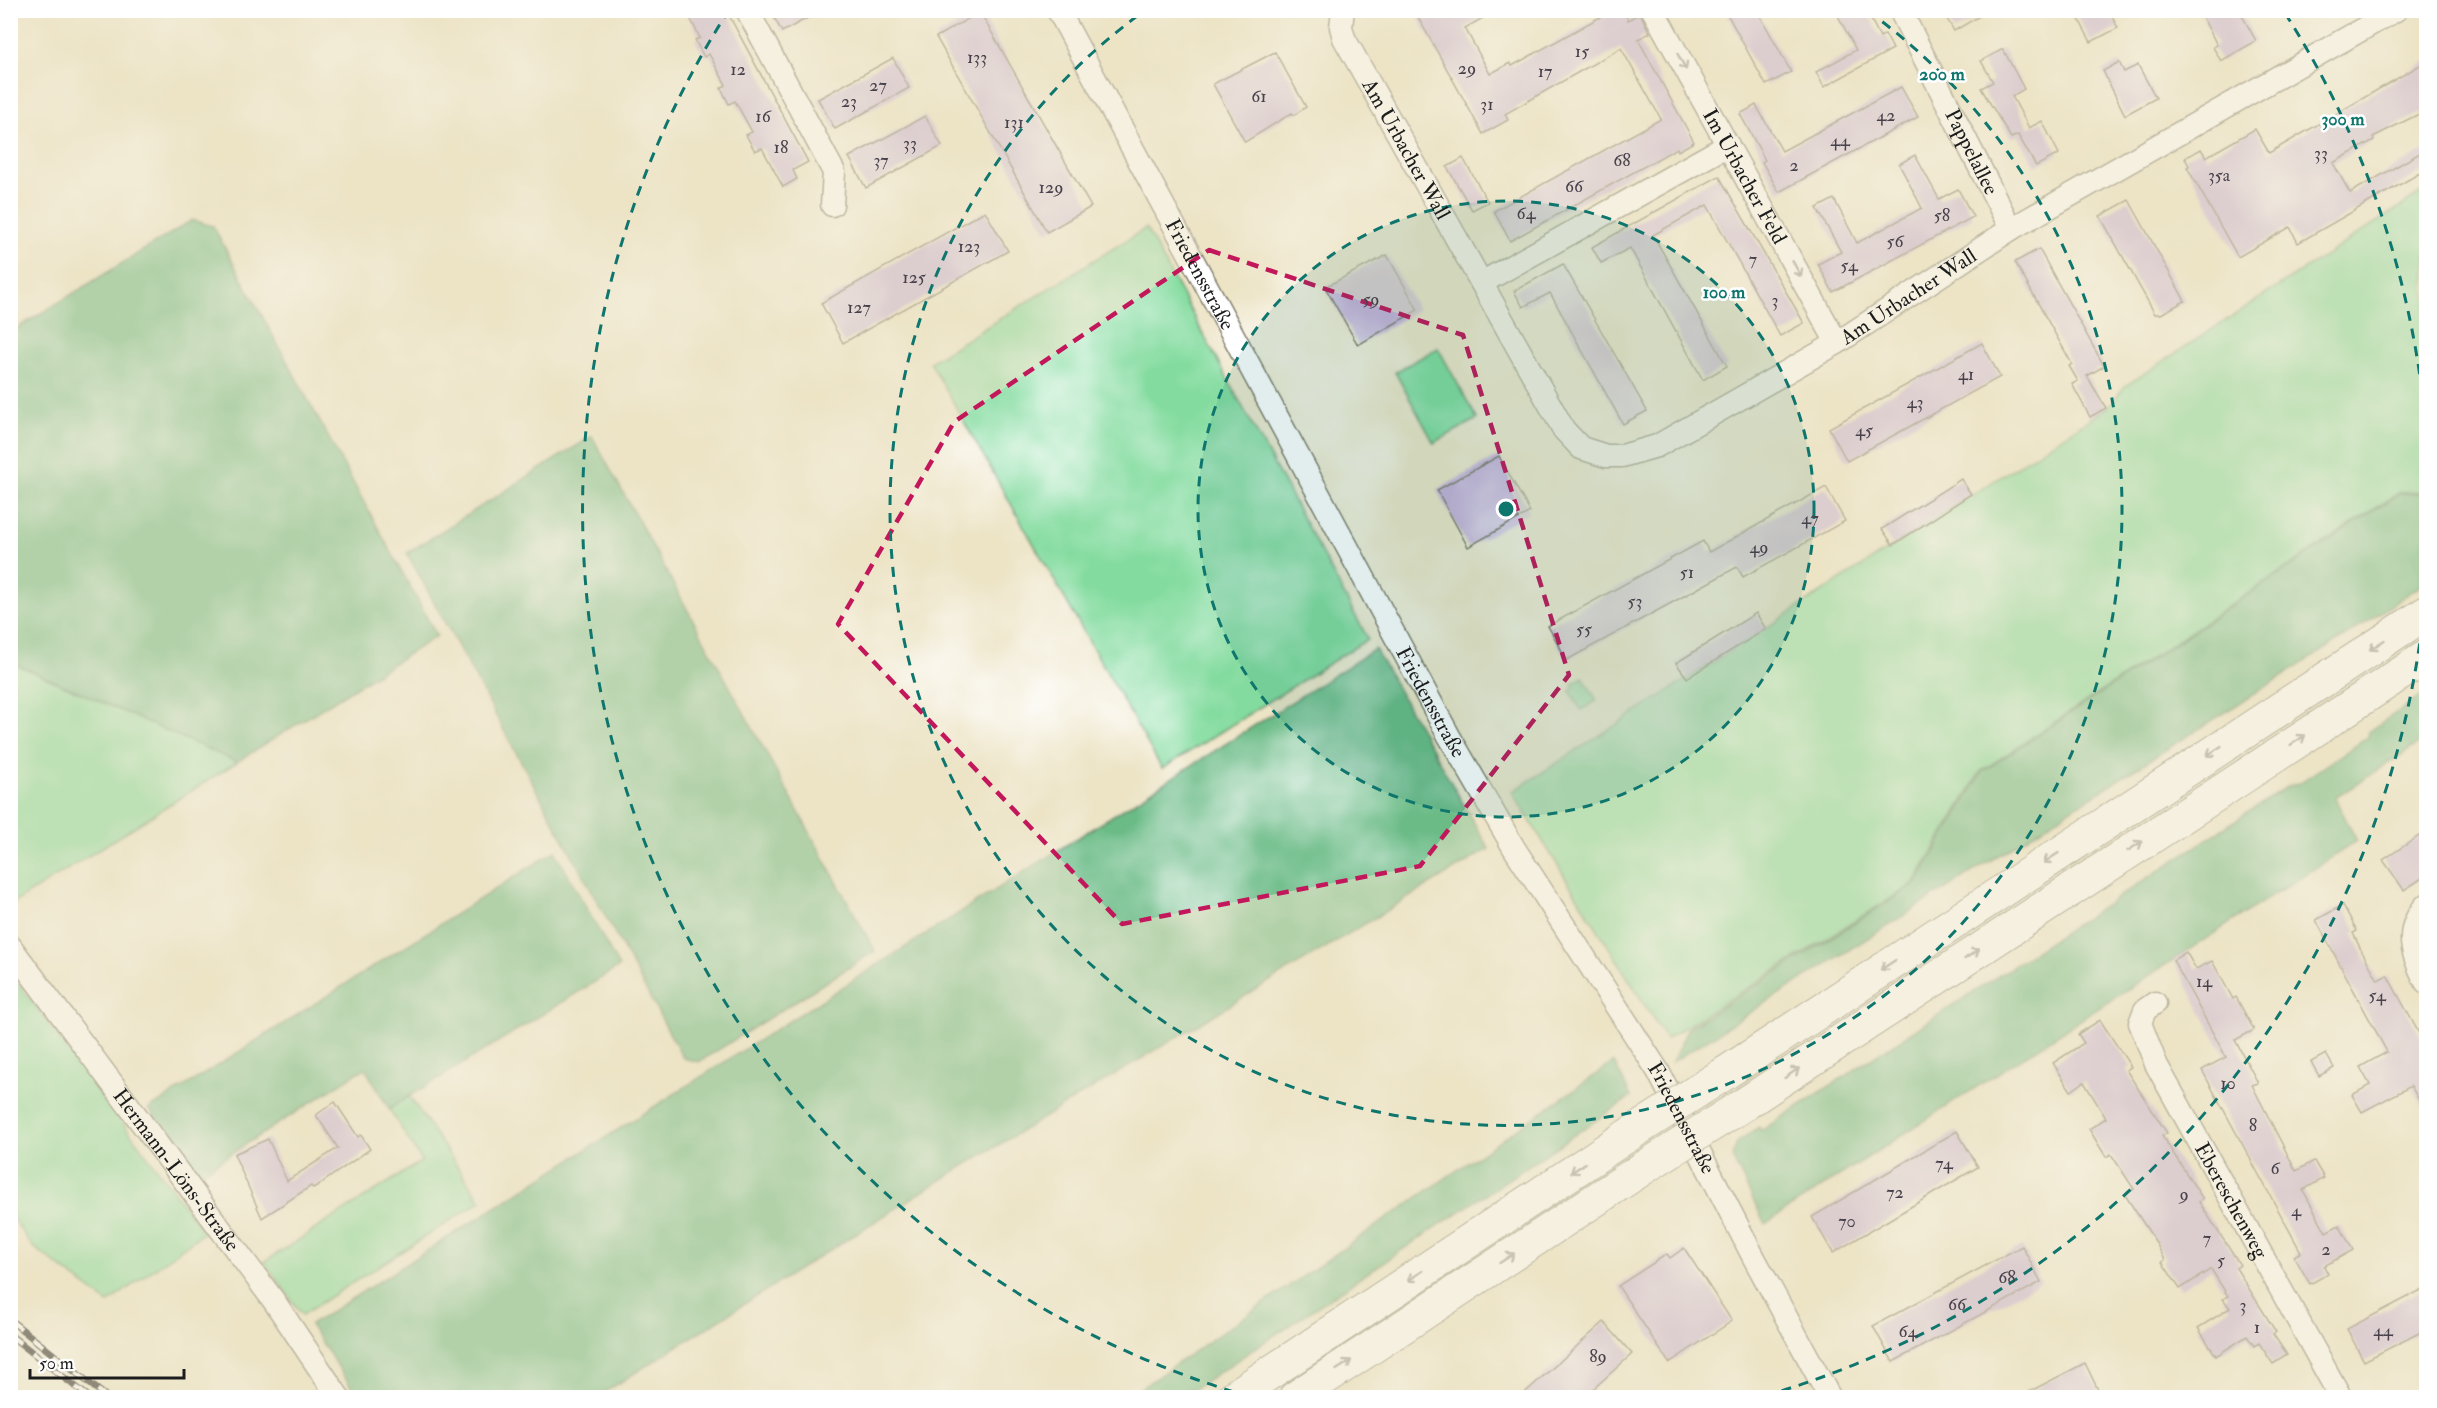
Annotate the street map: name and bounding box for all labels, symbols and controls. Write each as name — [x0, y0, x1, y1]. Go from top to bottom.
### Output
house number: 15 — [1575, 40, 1589, 63]
house number: 133 — [967, 46, 987, 69]
one-way arrow — [1676, 53, 1688, 70]
house number: 29 — [1458, 57, 1476, 80]
house number: 12 — [730, 58, 746, 81]
house number: 17 — [1538, 60, 1552, 83]
text: 200 m — [1919, 63, 1966, 86]
street label: Am Urbacher Wall — [1356, 73, 1457, 225]
house number: 27 — [869, 74, 887, 97]
house number: 61 — [1251, 85, 1267, 108]
house number: 23 — [841, 90, 857, 113]
house number: 31 — [1480, 93, 1494, 116]
street label: Im Urbacher Feld — [1697, 104, 1793, 249]
house number: 42 — [1877, 104, 1895, 127]
street label: Pappelallee — [1939, 104, 2005, 199]
house number: 16 — [755, 105, 772, 128]
text: 300 m — [2321, 108, 2366, 131]
house number: 131 — [1004, 111, 1024, 134]
house number: 44 — [1830, 129, 1851, 152]
house number: 33 — [903, 132, 917, 155]
house number: 18 — [774, 136, 788, 159]
house number: 33 — [2314, 142, 2328, 165]
house number: 37 — [873, 149, 889, 172]
house number: 68 — [1613, 149, 1631, 172]
house number: 2 — [1789, 154, 1799, 177]
house number: 35a — [2208, 164, 2231, 187]
house number: 66 — [1565, 175, 1584, 198]
house number: 129 — [1039, 176, 1063, 199]
house number: 64 — [1517, 202, 1537, 225]
house number: 58 — [1934, 204, 1950, 227]
street label: Friedensstraße — [1159, 214, 1241, 335]
house number: 56 — [1887, 230, 1904, 253]
house number: 123 — [958, 235, 980, 258]
street label: Am Urbacher Wall — [1834, 242, 1982, 351]
house number: 7 — [1749, 248, 1757, 271]
house number: 54 — [1840, 254, 1859, 277]
one-way arrow — [1792, 259, 1803, 277]
house number: 125 — [902, 266, 926, 289]
text: 100 m — [1703, 281, 1746, 304]
house number: 59 — [1362, 288, 1380, 311]
house number: 3 — [1772, 289, 1778, 312]
house number: 127 — [847, 296, 871, 319]
house number: 41 — [1958, 363, 1974, 386]
house number: 43 — [1907, 391, 1923, 414]
house number: 45 — [1855, 419, 1873, 442]
centre of rings — [1496, 499, 1516, 519]
house number: 47 — [1801, 507, 1819, 530]
house number: 49 — [1750, 536, 1768, 559]
house number: 51 — [1680, 561, 1694, 584]
house number: 53 — [1628, 590, 1642, 613]
house number: 55 — [1576, 618, 1592, 641]
one-way arrow — [2369, 638, 2386, 651]
street label: Friedensstraße — [1390, 642, 1472, 763]
one-way arrow — [2290, 734, 2307, 747]
one-way arrow — [2206, 745, 2223, 757]
one-way arrow — [2126, 840, 2143, 852]
one-way arrow — [2043, 852, 2060, 864]
one-way arrow — [1963, 948, 1980, 960]
one-way arrow — [1880, 959, 1897, 972]
house number: 14 — [2196, 970, 2213, 993]
house number: 54 — [2368, 984, 2387, 1007]
street label: Friedensstraße — [1642, 1056, 1722, 1179]
one-way arrow — [1783, 1067, 1800, 1079]
house number: 10 — [2220, 1072, 2236, 1095]
street label: Hermann-Löns-Straße — [107, 1083, 246, 1257]
house number: 8 — [2249, 1114, 2257, 1137]
street label: Ebereschenweg — [2189, 1137, 2275, 1264]
house number: 74 — [1935, 1152, 1954, 1175]
house number: 6 — [2270, 1157, 2280, 1180]
one-way arrow — [1570, 1162, 1587, 1174]
house number: 72 — [1886, 1181, 1904, 1204]
house number: 9 — [2177, 1183, 2189, 1206]
house number: 4 — [2291, 1199, 2302, 1222]
house number: 70 — [1838, 1210, 1856, 1233]
house number: 7 — [2203, 1227, 2211, 1250]
house number: 2 — [2321, 1238, 2331, 1261]
house number: 5 — [2217, 1249, 2225, 1272]
one-way arrow — [1498, 1252, 1515, 1264]
house number: 68 — [1998, 1266, 2016, 1289]
one-way arrow — [1408, 1270, 1424, 1282]
house number: 66 — [1948, 1293, 1967, 1316]
house number: 3 — [2240, 1294, 2246, 1317]
house number: 1 — [2254, 1316, 2260, 1339]
house number: 44 — [2373, 1319, 2394, 1342]
house number: 64 — [1899, 1320, 1919, 1343]
scale bar — [30, 1342, 184, 1380]
house number: 89 — [1589, 1345, 1607, 1368]
text: 50 m — [39, 1352, 74, 1375]
one-way arrow — [1335, 1359, 1352, 1371]

